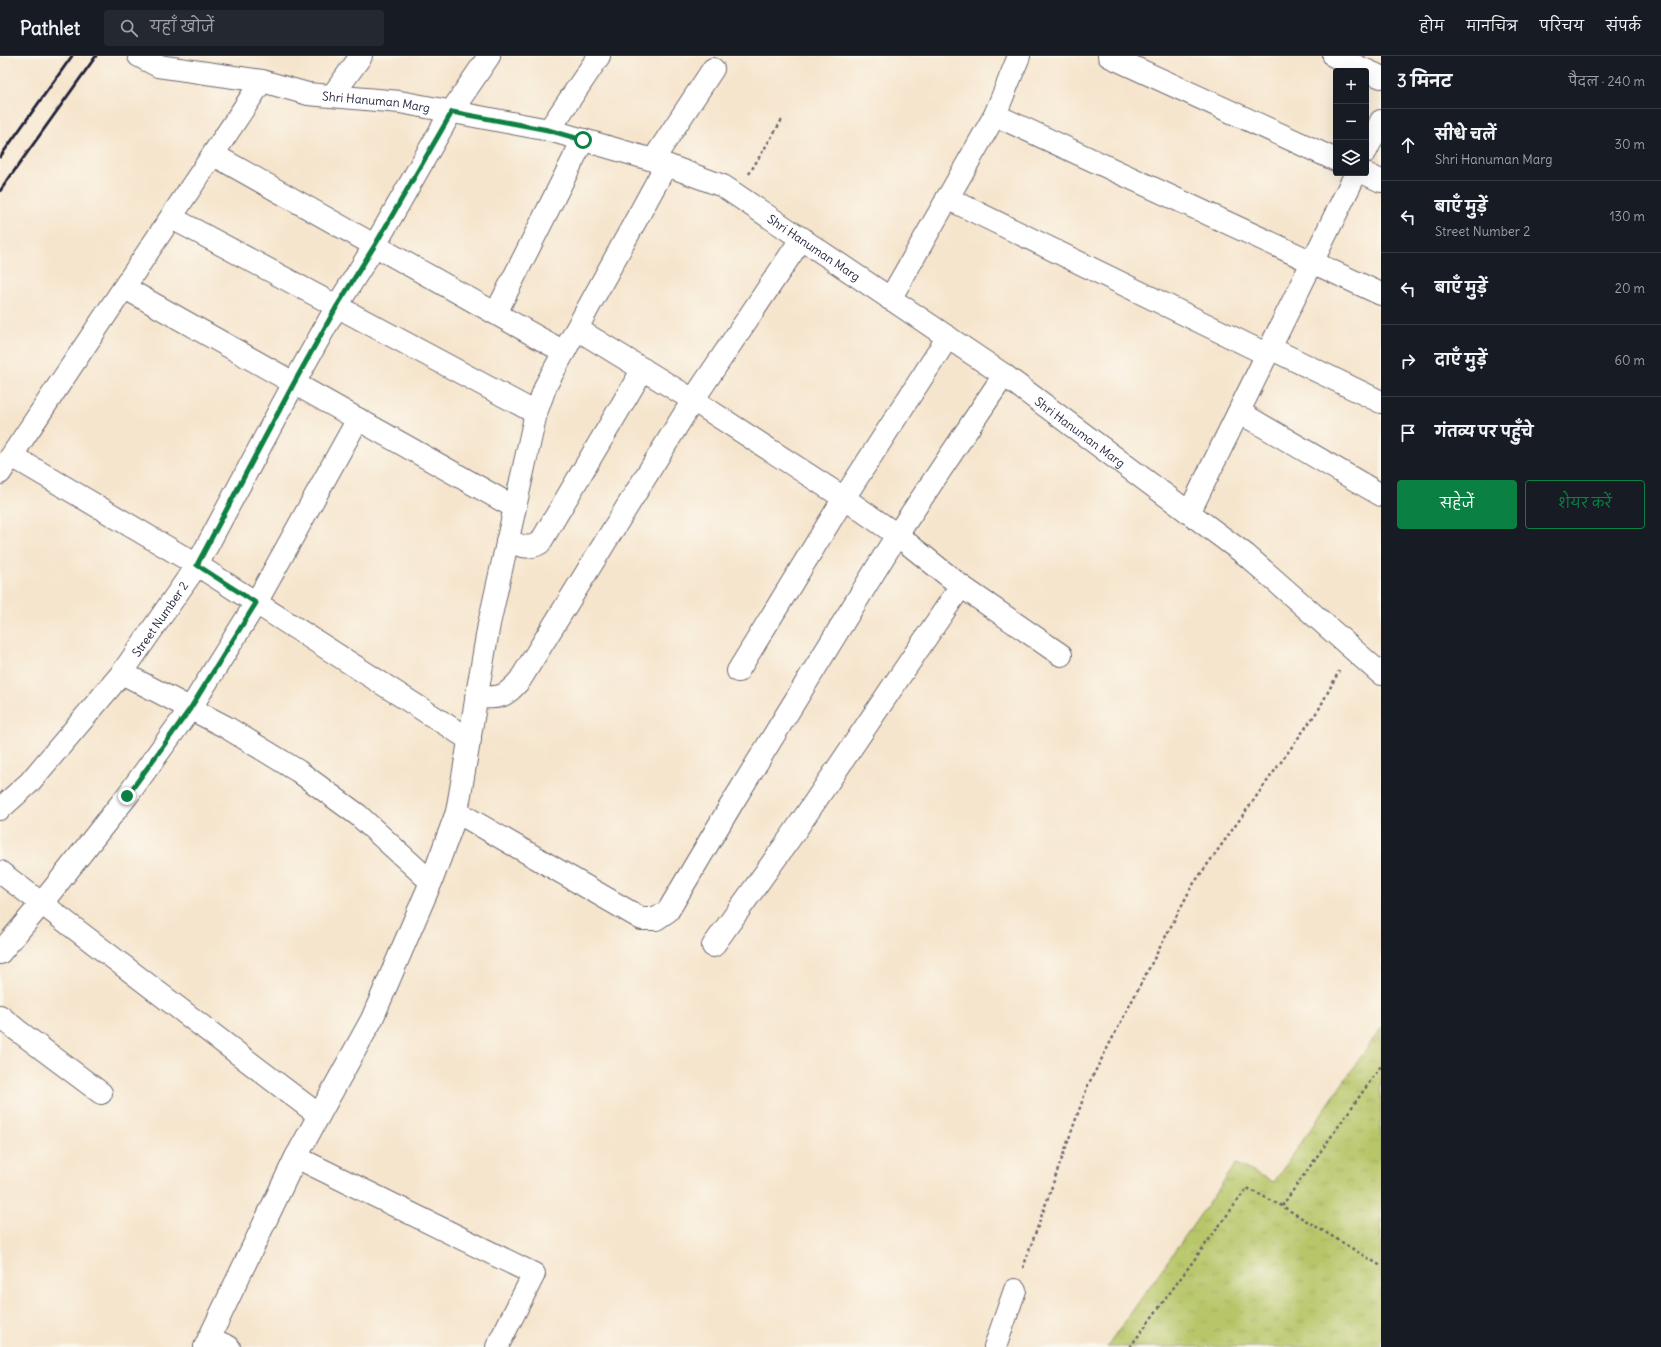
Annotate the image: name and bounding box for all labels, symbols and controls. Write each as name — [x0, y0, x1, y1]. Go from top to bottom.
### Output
search box — [104, 10, 384, 46]
text: Pathlet — [20, 16, 80, 40]
icon: search — [118, 17, 140, 39]
text: यहाँ खोजें — [150, 17, 214, 36]
text: होम — [1420, 17, 1444, 35]
text: मानचित्र — [1466, 17, 1518, 35]
text: परिचय — [1540, 17, 1584, 35]
text: संपर्क — [1606, 17, 1641, 35]
map controls — [1333, 68, 1369, 176]
button: + — [1333, 68, 1369, 104]
text: 3 मिनट — [1397, 70, 1452, 92]
text: पैदल · 240 m — [1568, 73, 1645, 90]
street label: Shri Hanuman Marg — [322, 88, 431, 115]
button: − — [1333, 104, 1369, 140]
text: सीधे चलें — [1435, 125, 1496, 144]
route start — [574, 131, 592, 149]
icon: ahead — [1397, 134, 1419, 156]
text: 30 m — [1615, 136, 1645, 153]
button: layers — [1333, 140, 1369, 176]
text: Shri Hanuman Marg — [1435, 151, 1553, 168]
text: बाएँ मुड़ें — [1435, 197, 1487, 216]
icon: left — [1397, 206, 1419, 228]
text: 130 m — [1609, 208, 1645, 225]
street label: Shri Hanuman Marg — [765, 211, 863, 284]
text: Street Number 2 — [1435, 223, 1530, 240]
icon: left — [1397, 278, 1419, 300]
text: बाएँ मुड़ें — [1435, 278, 1487, 297]
text: 20 m — [1615, 280, 1645, 297]
icon: right — [1397, 350, 1419, 372]
text: दाएँ मुड़ें — [1435, 350, 1487, 369]
text: 60 m — [1614, 352, 1645, 369]
street label: Shri Hanuman Marg — [1032, 393, 1128, 470]
icon: arrive — [1397, 422, 1419, 444]
text: गंतव्य पर पहुँचे — [1435, 422, 1533, 441]
button: सहेजें — [1397, 480, 1517, 529]
button: शेयर करें — [1525, 480, 1645, 529]
street label: Street Number 2 — [128, 578, 191, 659]
route end — [118, 787, 136, 805]

